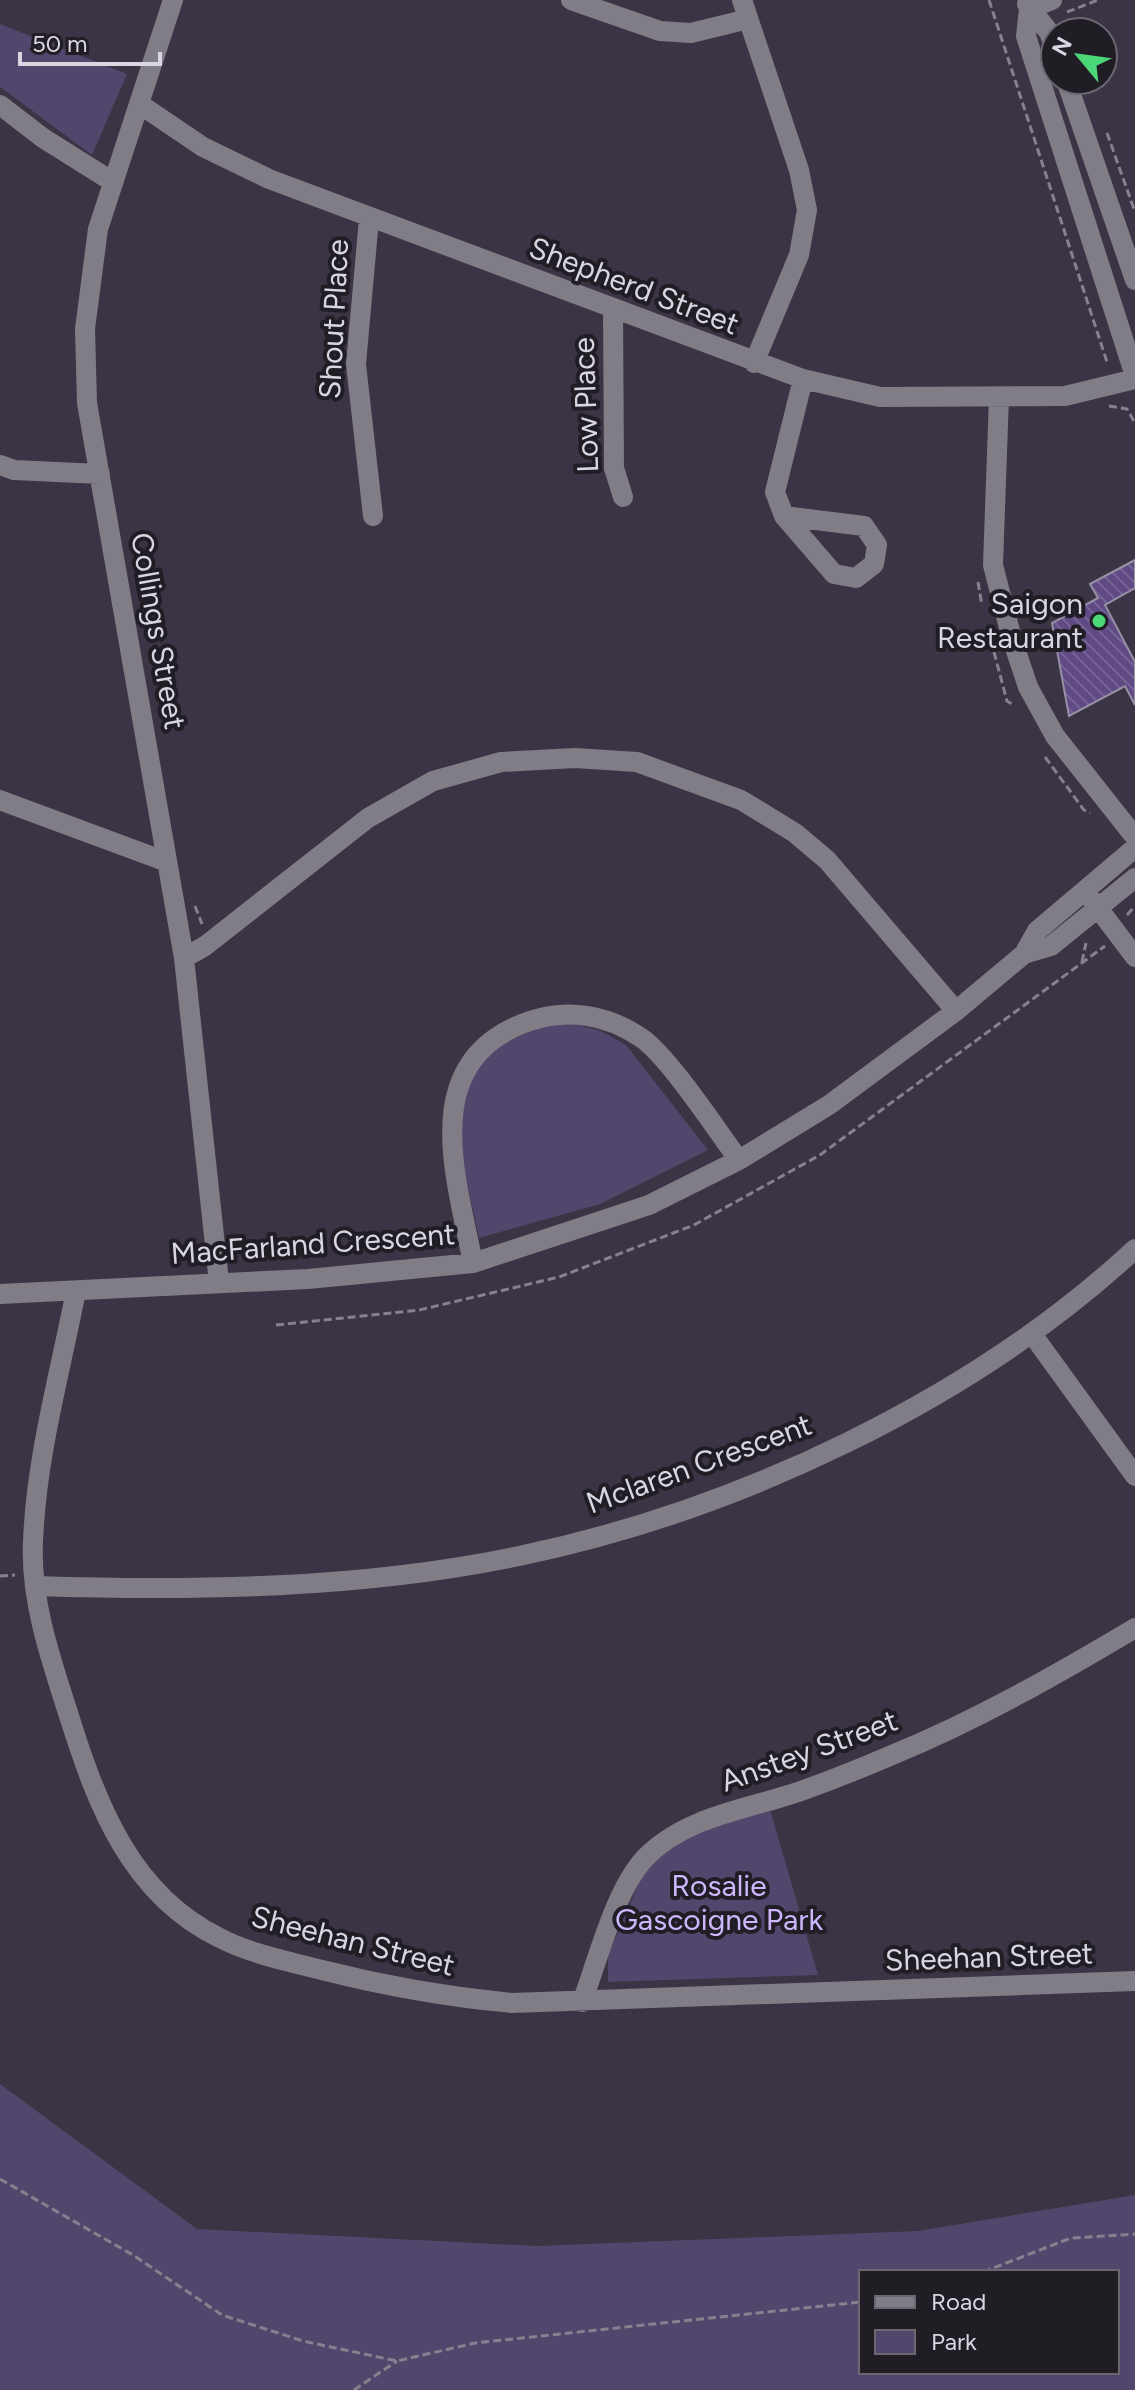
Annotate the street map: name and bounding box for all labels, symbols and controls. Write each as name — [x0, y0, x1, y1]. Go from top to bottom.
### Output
scale bar — [20, 16, 160, 66]
north arrow — [1039, 16, 1119, 96]
text: 50 m — [32, 29, 88, 58]
text: N — [1046, 33, 1078, 61]
street label: Shepherd Street — [524, 229, 744, 342]
street label: Shout Place — [311, 238, 356, 400]
street label: Low Place — [565, 337, 606, 473]
street label: Collings Street — [123, 530, 194, 732]
place label: Saigon Restaurant — [937, 585, 1083, 656]
marker: Saigon Restaurant — [1090, 612, 1108, 630]
street label: MacFarland Crescent — [170, 1215, 456, 1272]
street label: Mclaren Crescent — [581, 1406, 817, 1521]
street label: Anstey Street — [715, 1701, 902, 1800]
park label: Rosalie Gascoigne Park — [615, 1867, 823, 1938]
street label: Sheehan Street — [248, 1897, 459, 1984]
street label: Sheehan Street — [884, 1934, 1094, 1979]
legend — [859, 2270, 1119, 2374]
text: Road — [931, 2287, 986, 2316]
text: Park — [931, 2327, 977, 2356]

